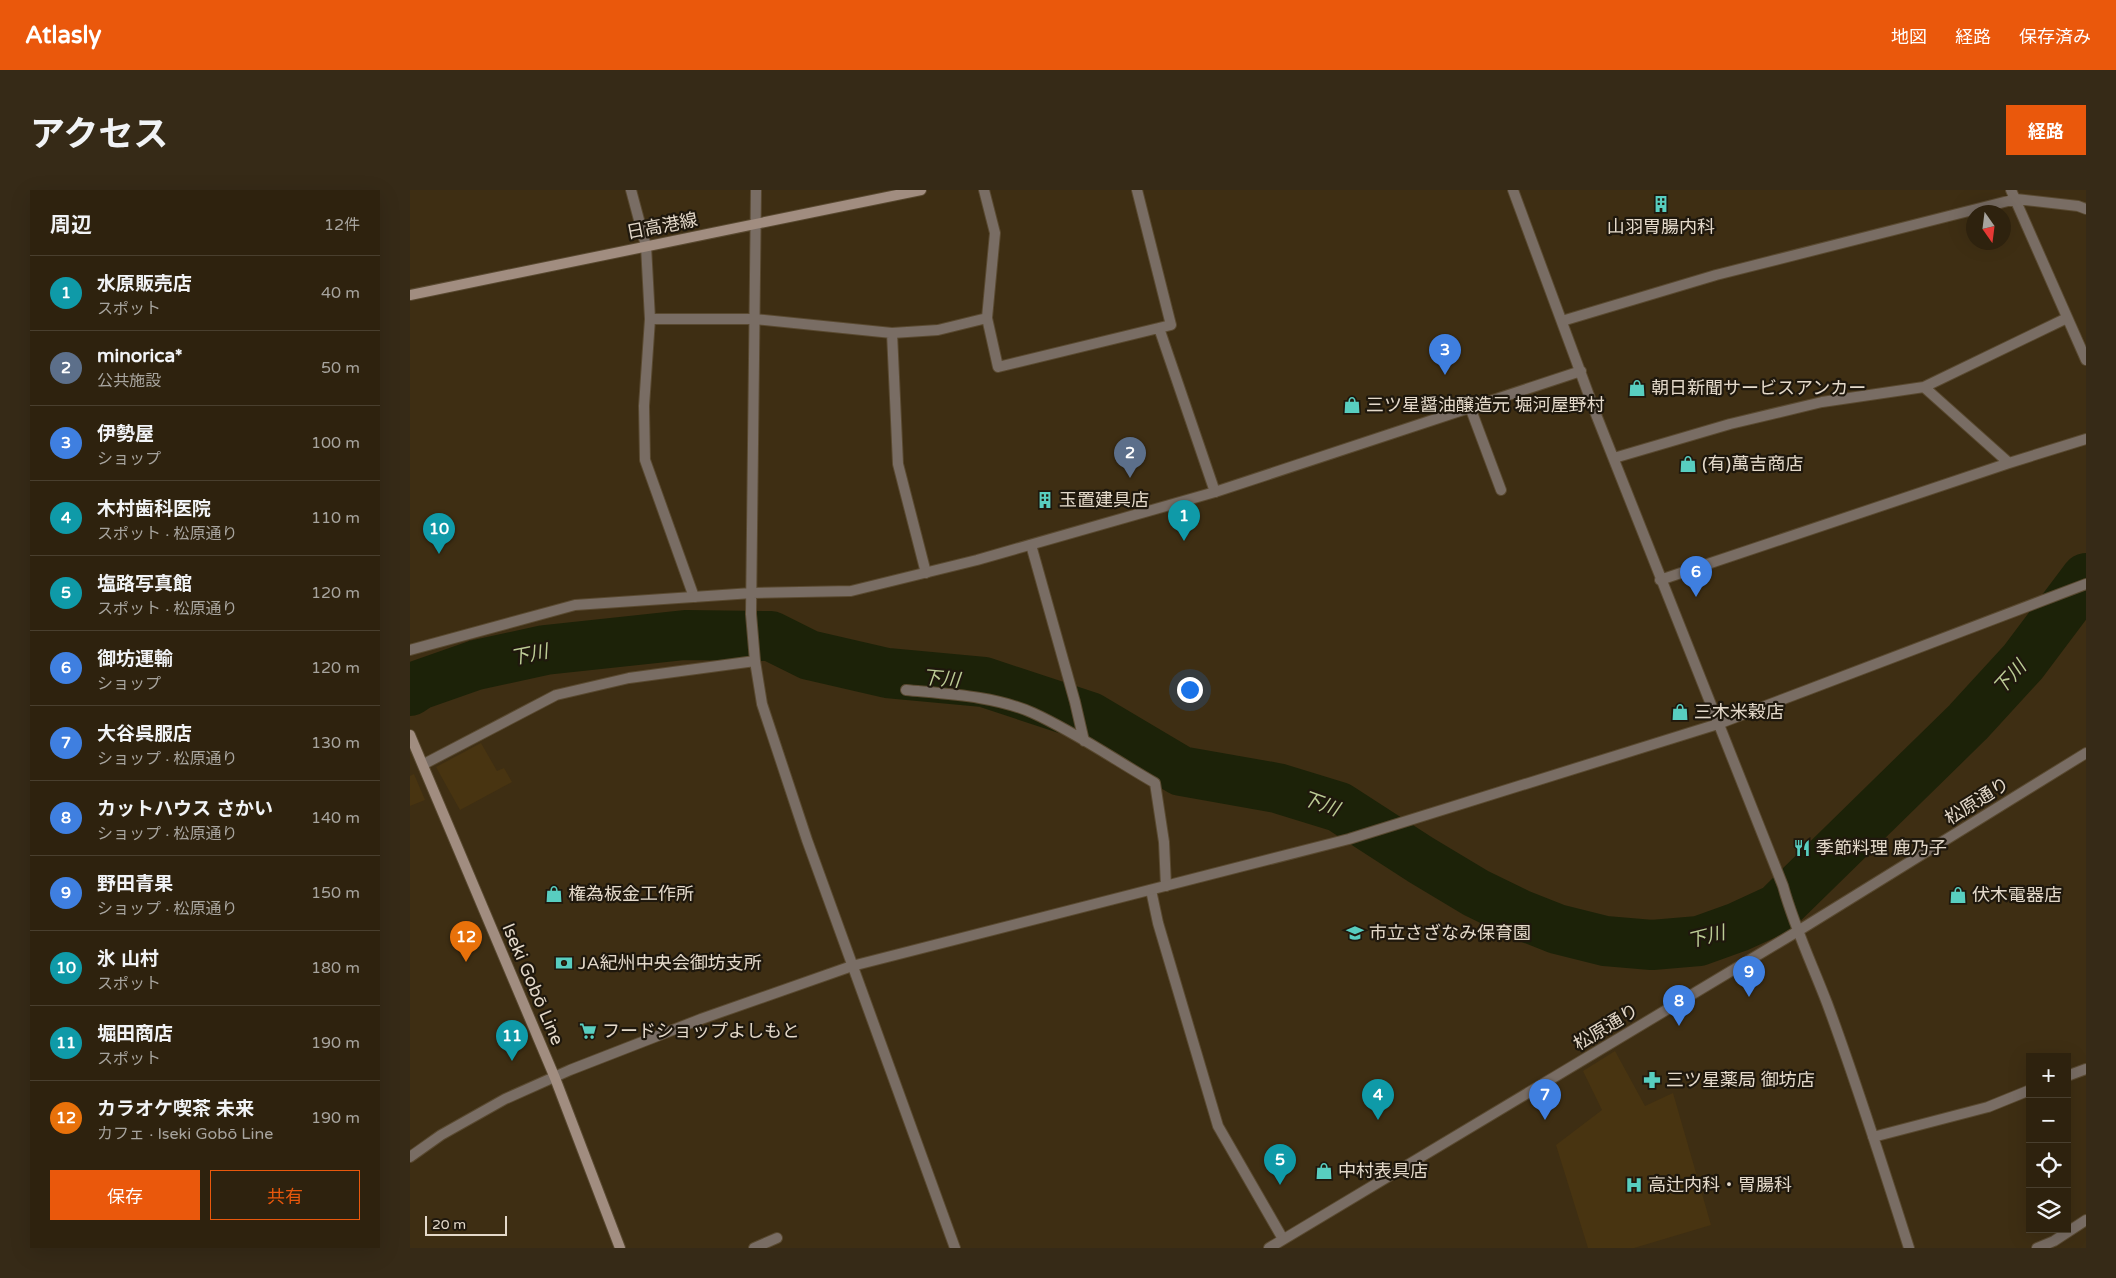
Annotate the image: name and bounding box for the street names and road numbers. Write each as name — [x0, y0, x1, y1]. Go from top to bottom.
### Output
street label: 日高港線 — [625, 208, 699, 244]
street label: 松原通り — [1941, 773, 2013, 829]
street label: Iseki Gobō Line — [497, 920, 569, 1048]
street label: 松原通り — [1569, 999, 1643, 1055]

